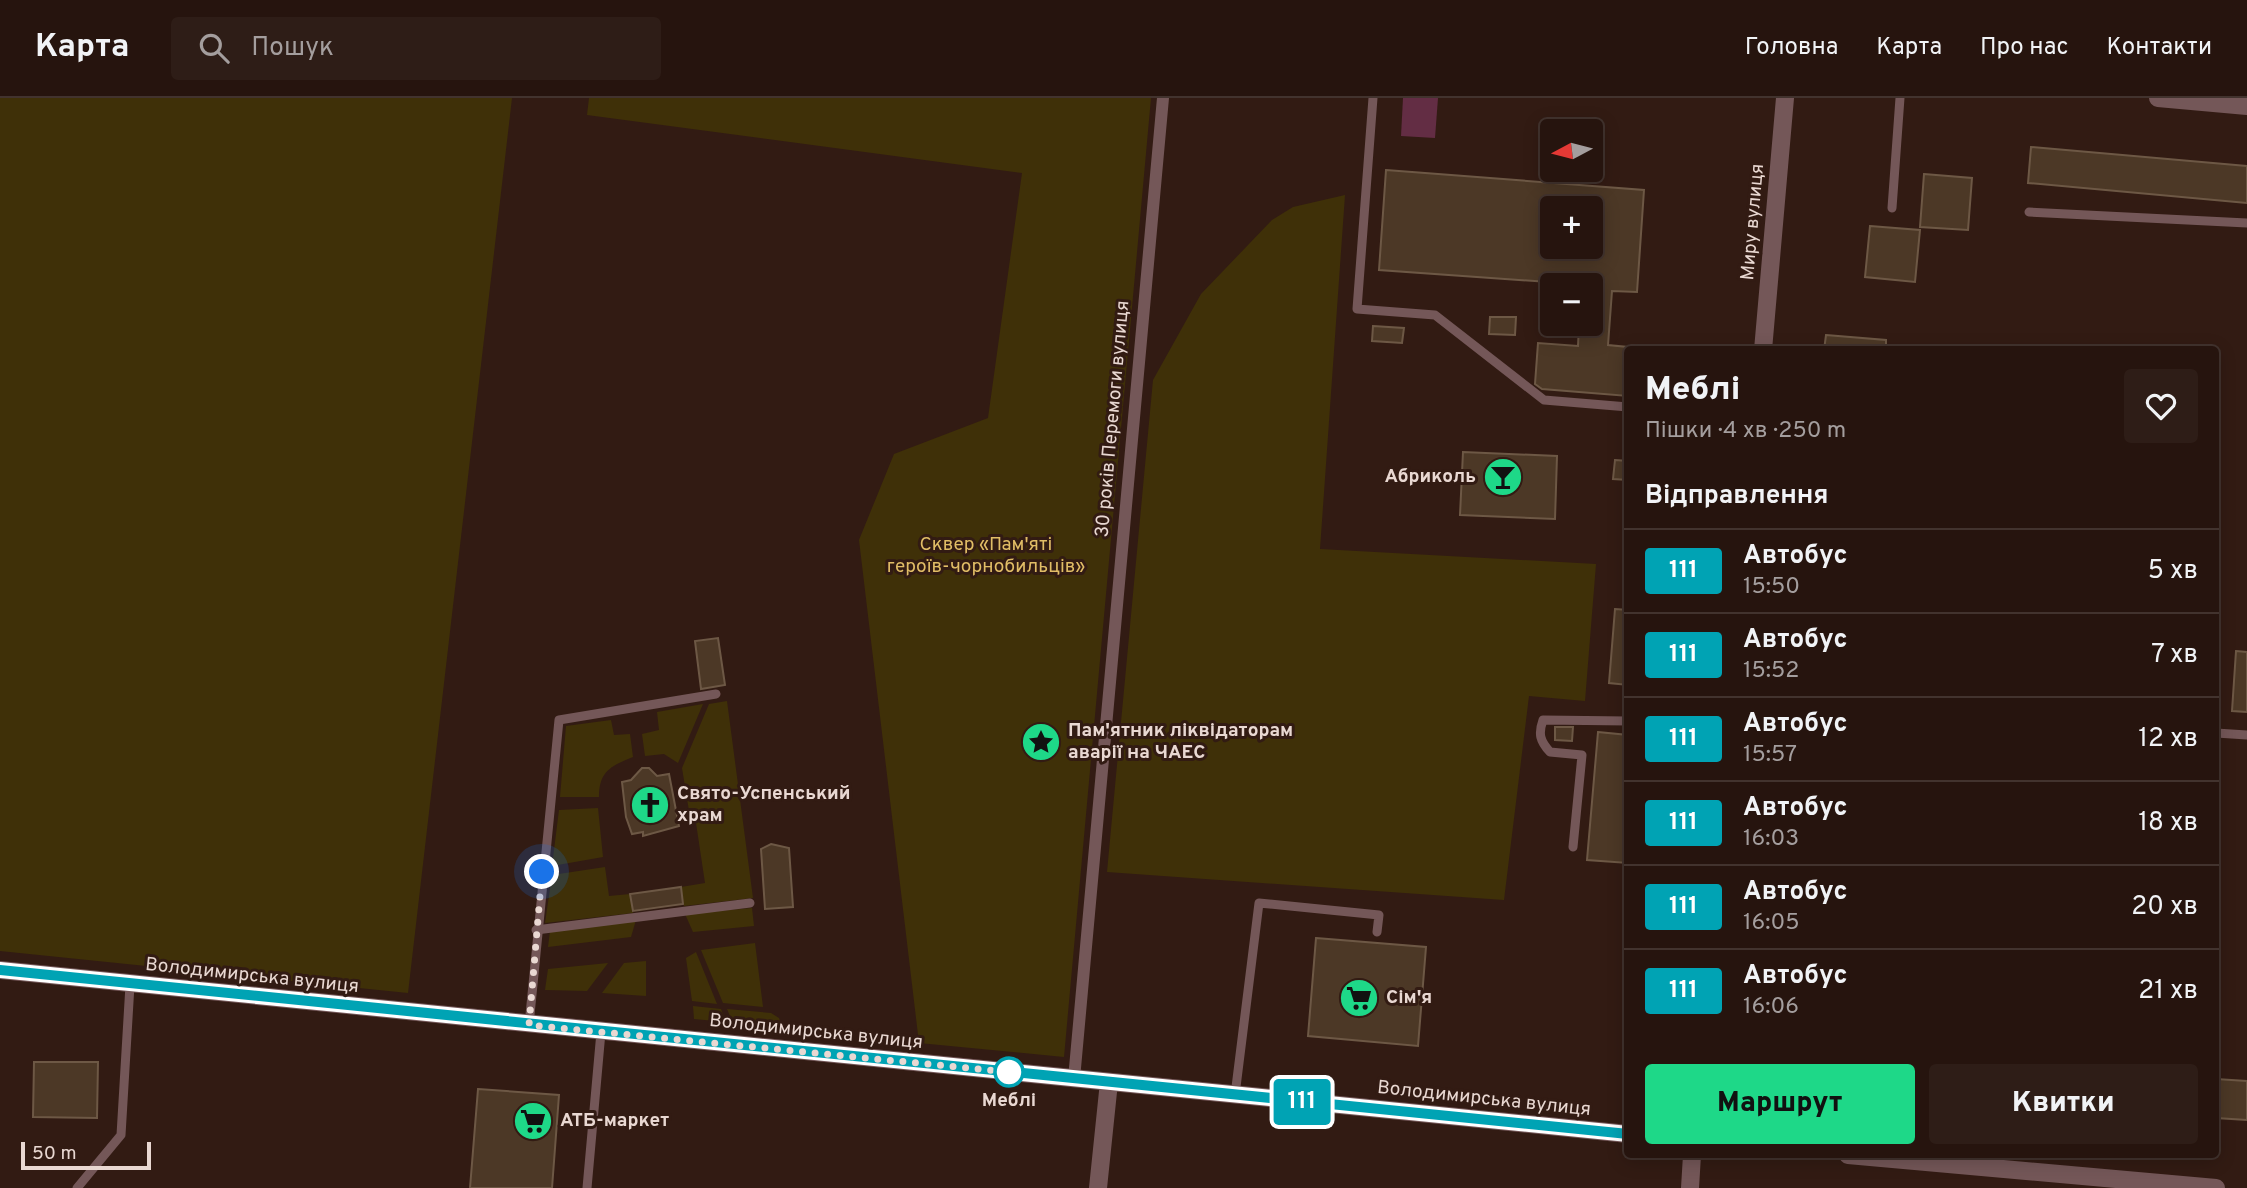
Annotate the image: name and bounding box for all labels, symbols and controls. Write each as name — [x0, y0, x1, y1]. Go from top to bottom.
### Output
search box — [171, 17, 661, 80]
text: Карта — [35, 27, 129, 69]
icon: search — [195, 29, 233, 67]
text: Пошук — [251, 32, 334, 65]
text: Головна — [1745, 33, 1838, 63]
text: Карта — [1876, 33, 1942, 63]
text: Про нас — [1980, 33, 2068, 63]
text: Контакти — [2106, 33, 2212, 63]
north arrow — [1540, 119, 1603, 182]
map controls — [1540, 119, 1603, 336]
street label: Миру вулиця — [1736, 163, 1770, 281]
button: + — [1540, 196, 1603, 259]
button: − — [1540, 273, 1603, 336]
street label: 30 років Перемоги вулиця — [1091, 300, 1135, 538]
button: heart — [2124, 369, 2198, 443]
text: Меблі — [1645, 370, 1740, 412]
text: Пішки · 4 хв · 250 m — [1645, 417, 1846, 446]
bar icon: Абриколь — [1482, 456, 1524, 498]
place label: Абриколь — [1384, 465, 1476, 489]
text: Відправлення — [1645, 480, 1828, 513]
park label: Сквер «Пам'яті героїв-чорнобильців» — [887, 533, 1085, 579]
text: Автобус — [1743, 540, 1848, 573]
text: 5 хв — [2148, 555, 2198, 588]
text: 111 — [1669, 556, 1698, 586]
text: 15:50 — [1743, 573, 1800, 602]
text: Автобус — [1743, 624, 1848, 657]
text: 7 хв — [2151, 639, 2198, 672]
text: 111 — [1669, 640, 1698, 670]
text: 15:52 — [1743, 657, 1799, 686]
text: Автобус — [1743, 708, 1848, 741]
place label: Пам'ятник ліквідаторам аварії на ЧАЕС — [1068, 719, 1293, 765]
place icon: Пам'ятник ліквідаторам аварії на ЧАЕС — [1020, 721, 1062, 763]
text: 12 хв — [2138, 723, 2198, 756]
text: 111 — [1669, 724, 1698, 754]
text: 15:57 — [1743, 741, 1797, 770]
place label: Свято-Успенський храм — [677, 782, 851, 828]
church icon: Свято-Успенський храм — [629, 784, 671, 826]
text: Автобус — [1743, 792, 1848, 825]
text: 18 хв — [2138, 807, 2198, 840]
text: 111 — [1669, 808, 1698, 838]
text: 16:03 — [1743, 825, 1799, 854]
your location — [524, 854, 559, 889]
text: Автобус — [1743, 876, 1848, 909]
text: 20 хв — [2131, 891, 2198, 924]
text: 111 — [1669, 892, 1698, 922]
text: 16:05 — [1743, 909, 1800, 938]
street label: Володимирська вулиця — [144, 953, 360, 999]
text: Автобус — [1743, 960, 1848, 993]
text: 21 хв — [2138, 975, 2198, 1008]
text: 111 — [1669, 976, 1698, 1006]
supermarket icon: Сім'я — [1338, 977, 1380, 1019]
place label: Сім'я — [1386, 986, 1432, 1010]
text: 16:06 — [1743, 993, 1799, 1022]
street label: Володимирська вулиця — [708, 1009, 924, 1055]
marker: Меблі — [994, 1057, 1024, 1087]
button: Маршрут — [1645, 1064, 1915, 1144]
button: Квитки — [1929, 1064, 2198, 1144]
street label: Володимирська вулиця — [1376, 1076, 1592, 1122]
line badge: 111 — [1262, 1079, 1342, 1125]
text: 111 — [1288, 1087, 1316, 1117]
place label: Меблі — [982, 1089, 1036, 1113]
supermarket icon: АТБ-маркет — [512, 1100, 554, 1142]
place label: АТБ-маркет — [560, 1109, 669, 1133]
scale bar — [21, 1139, 150, 1171]
text: 50 m — [32, 1142, 77, 1166]

